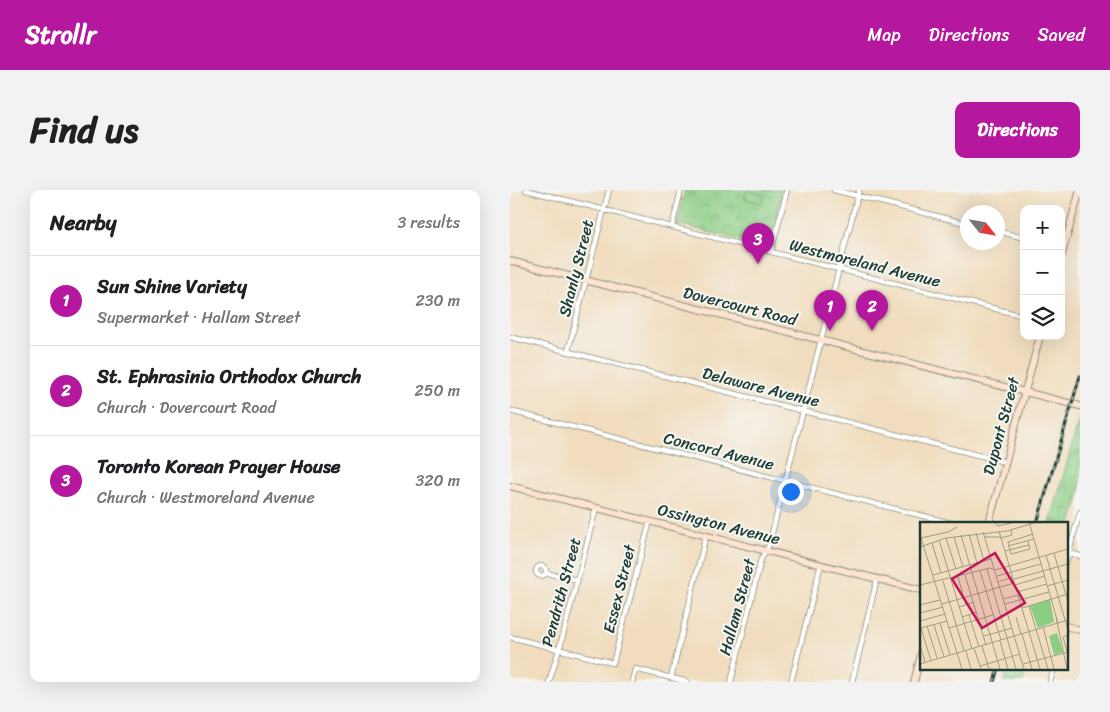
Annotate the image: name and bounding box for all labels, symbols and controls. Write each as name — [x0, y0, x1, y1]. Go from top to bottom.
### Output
text: Strollr — [25, 14, 96, 56]
text: Map — [868, 19, 901, 51]
text: Directions — [929, 19, 1010, 51]
text: Saved — [1038, 19, 1085, 51]
text: Find us — [30, 99, 138, 161]
button: Directions — [955, 102, 1080, 158]
text: Nearby — [50, 204, 116, 242]
north arrow — [960, 205, 1005, 250]
map controls — [1020, 205, 1065, 340]
button: + — [1020, 205, 1065, 250]
text: 3 results — [397, 208, 460, 237]
street label: Shanly Street — [550, 216, 602, 320]
pin: 3 — [742, 223, 774, 264]
street label: Westmoreland Avenue — [786, 230, 944, 296]
button: − — [1020, 250, 1065, 295]
text: Sun Shine Variety — [97, 270, 247, 303]
street label: Dovercourt Road — [680, 278, 802, 335]
text: 1 — [63, 286, 69, 315]
text: 230 m — [415, 286, 460, 315]
pin: 1 — [814, 290, 846, 331]
pin: 2 — [856, 290, 888, 331]
button: layers — [1020, 295, 1065, 340]
text: Supermarket · Hallam Street — [97, 303, 300, 332]
street label: Delaware Avenue — [699, 358, 823, 416]
text: St. Ephrasinia Orthodox Church — [97, 360, 361, 393]
street label: Dupont Street — [974, 373, 1028, 478]
text: 2 — [61, 376, 71, 405]
text: 250 m — [414, 376, 460, 405]
text: Church · Dovercourt Road — [97, 393, 276, 422]
street label: Concord Avenue — [661, 423, 777, 479]
text: Toronto Korean Prayer House — [97, 450, 341, 483]
text: 3 — [62, 466, 70, 495]
text: 320 m — [415, 466, 460, 495]
your location — [778, 479, 804, 505]
text: Church · Westmoreland Avenue — [97, 483, 315, 512]
street label: Ossington Avenue — [655, 495, 783, 553]
inset map — [920, 522, 1068, 670]
street label: Pendrith Street — [532, 534, 590, 650]
street label: Essex Street — [594, 541, 644, 636]
street label: Hallam Street — [710, 555, 764, 659]

